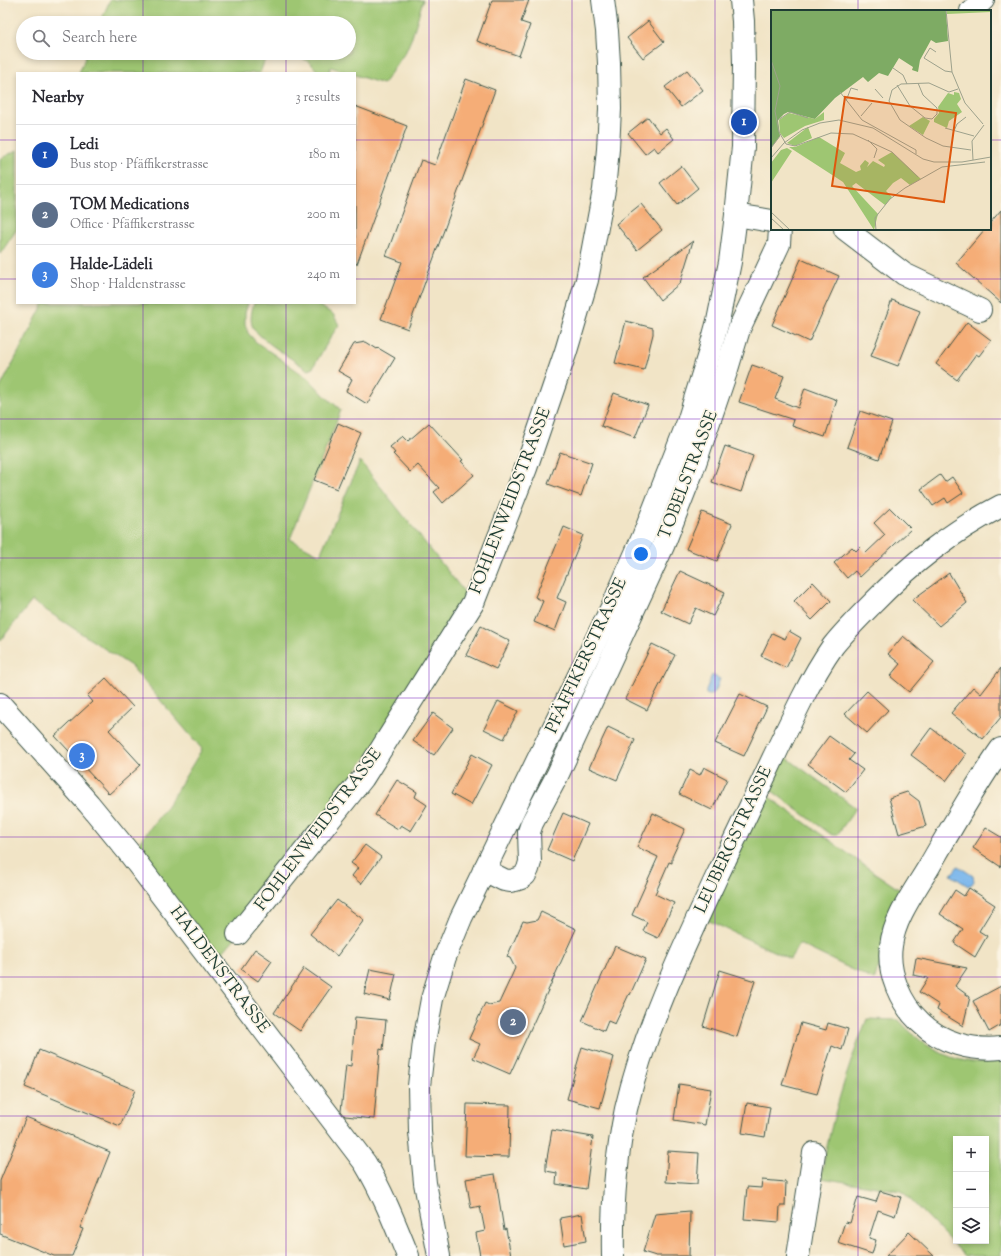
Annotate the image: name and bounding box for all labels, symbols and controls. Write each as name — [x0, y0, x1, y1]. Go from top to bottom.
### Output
inset map — [771, 10, 991, 230]
search box — [16, 16, 356, 60]
icon: search — [30, 27, 52, 49]
text: Search here — [62, 28, 137, 49]
text: Nearby — [32, 86, 84, 110]
text: 3 results — [295, 89, 340, 107]
pin: 1 — [731, 107, 757, 137]
text: Ledi — [70, 135, 99, 156]
text: 1 — [43, 146, 47, 164]
text: 180 m — [309, 146, 340, 164]
text: Bus stop · Pfäffikerstrasse — [70, 156, 209, 174]
text: TOM Medications — [70, 195, 189, 216]
text: 2 — [42, 206, 48, 224]
text: 200 m — [307, 206, 340, 224]
text: Office · Pfäffikerstrasse — [70, 216, 195, 234]
text: Halde-Lädeli — [70, 255, 153, 276]
text: 3 — [42, 266, 48, 284]
text: 240 m — [307, 266, 340, 284]
text: Shop · Haldenstrasse — [70, 276, 186, 294]
street label: FOHLENWEIDSTRASSE — [464, 404, 558, 598]
street label: TOBELSTRASSE — [653, 407, 725, 543]
your location — [631, 544, 651, 564]
street label: PFÄFFIKERSTRASSE — [540, 574, 634, 738]
pin: 3 — [69, 741, 95, 771]
street label: FOHLENWEIDSTRASSE — [250, 744, 388, 916]
street label: LEUBERGSTRASSE — [689, 763, 779, 917]
street label: HALDENSTRASSE — [163, 902, 275, 1038]
pin: 2 — [500, 1007, 526, 1037]
map controls — [953, 1136, 989, 1244]
button: + — [953, 1136, 989, 1172]
button: − — [953, 1172, 989, 1208]
button: layers — [953, 1208, 989, 1244]

